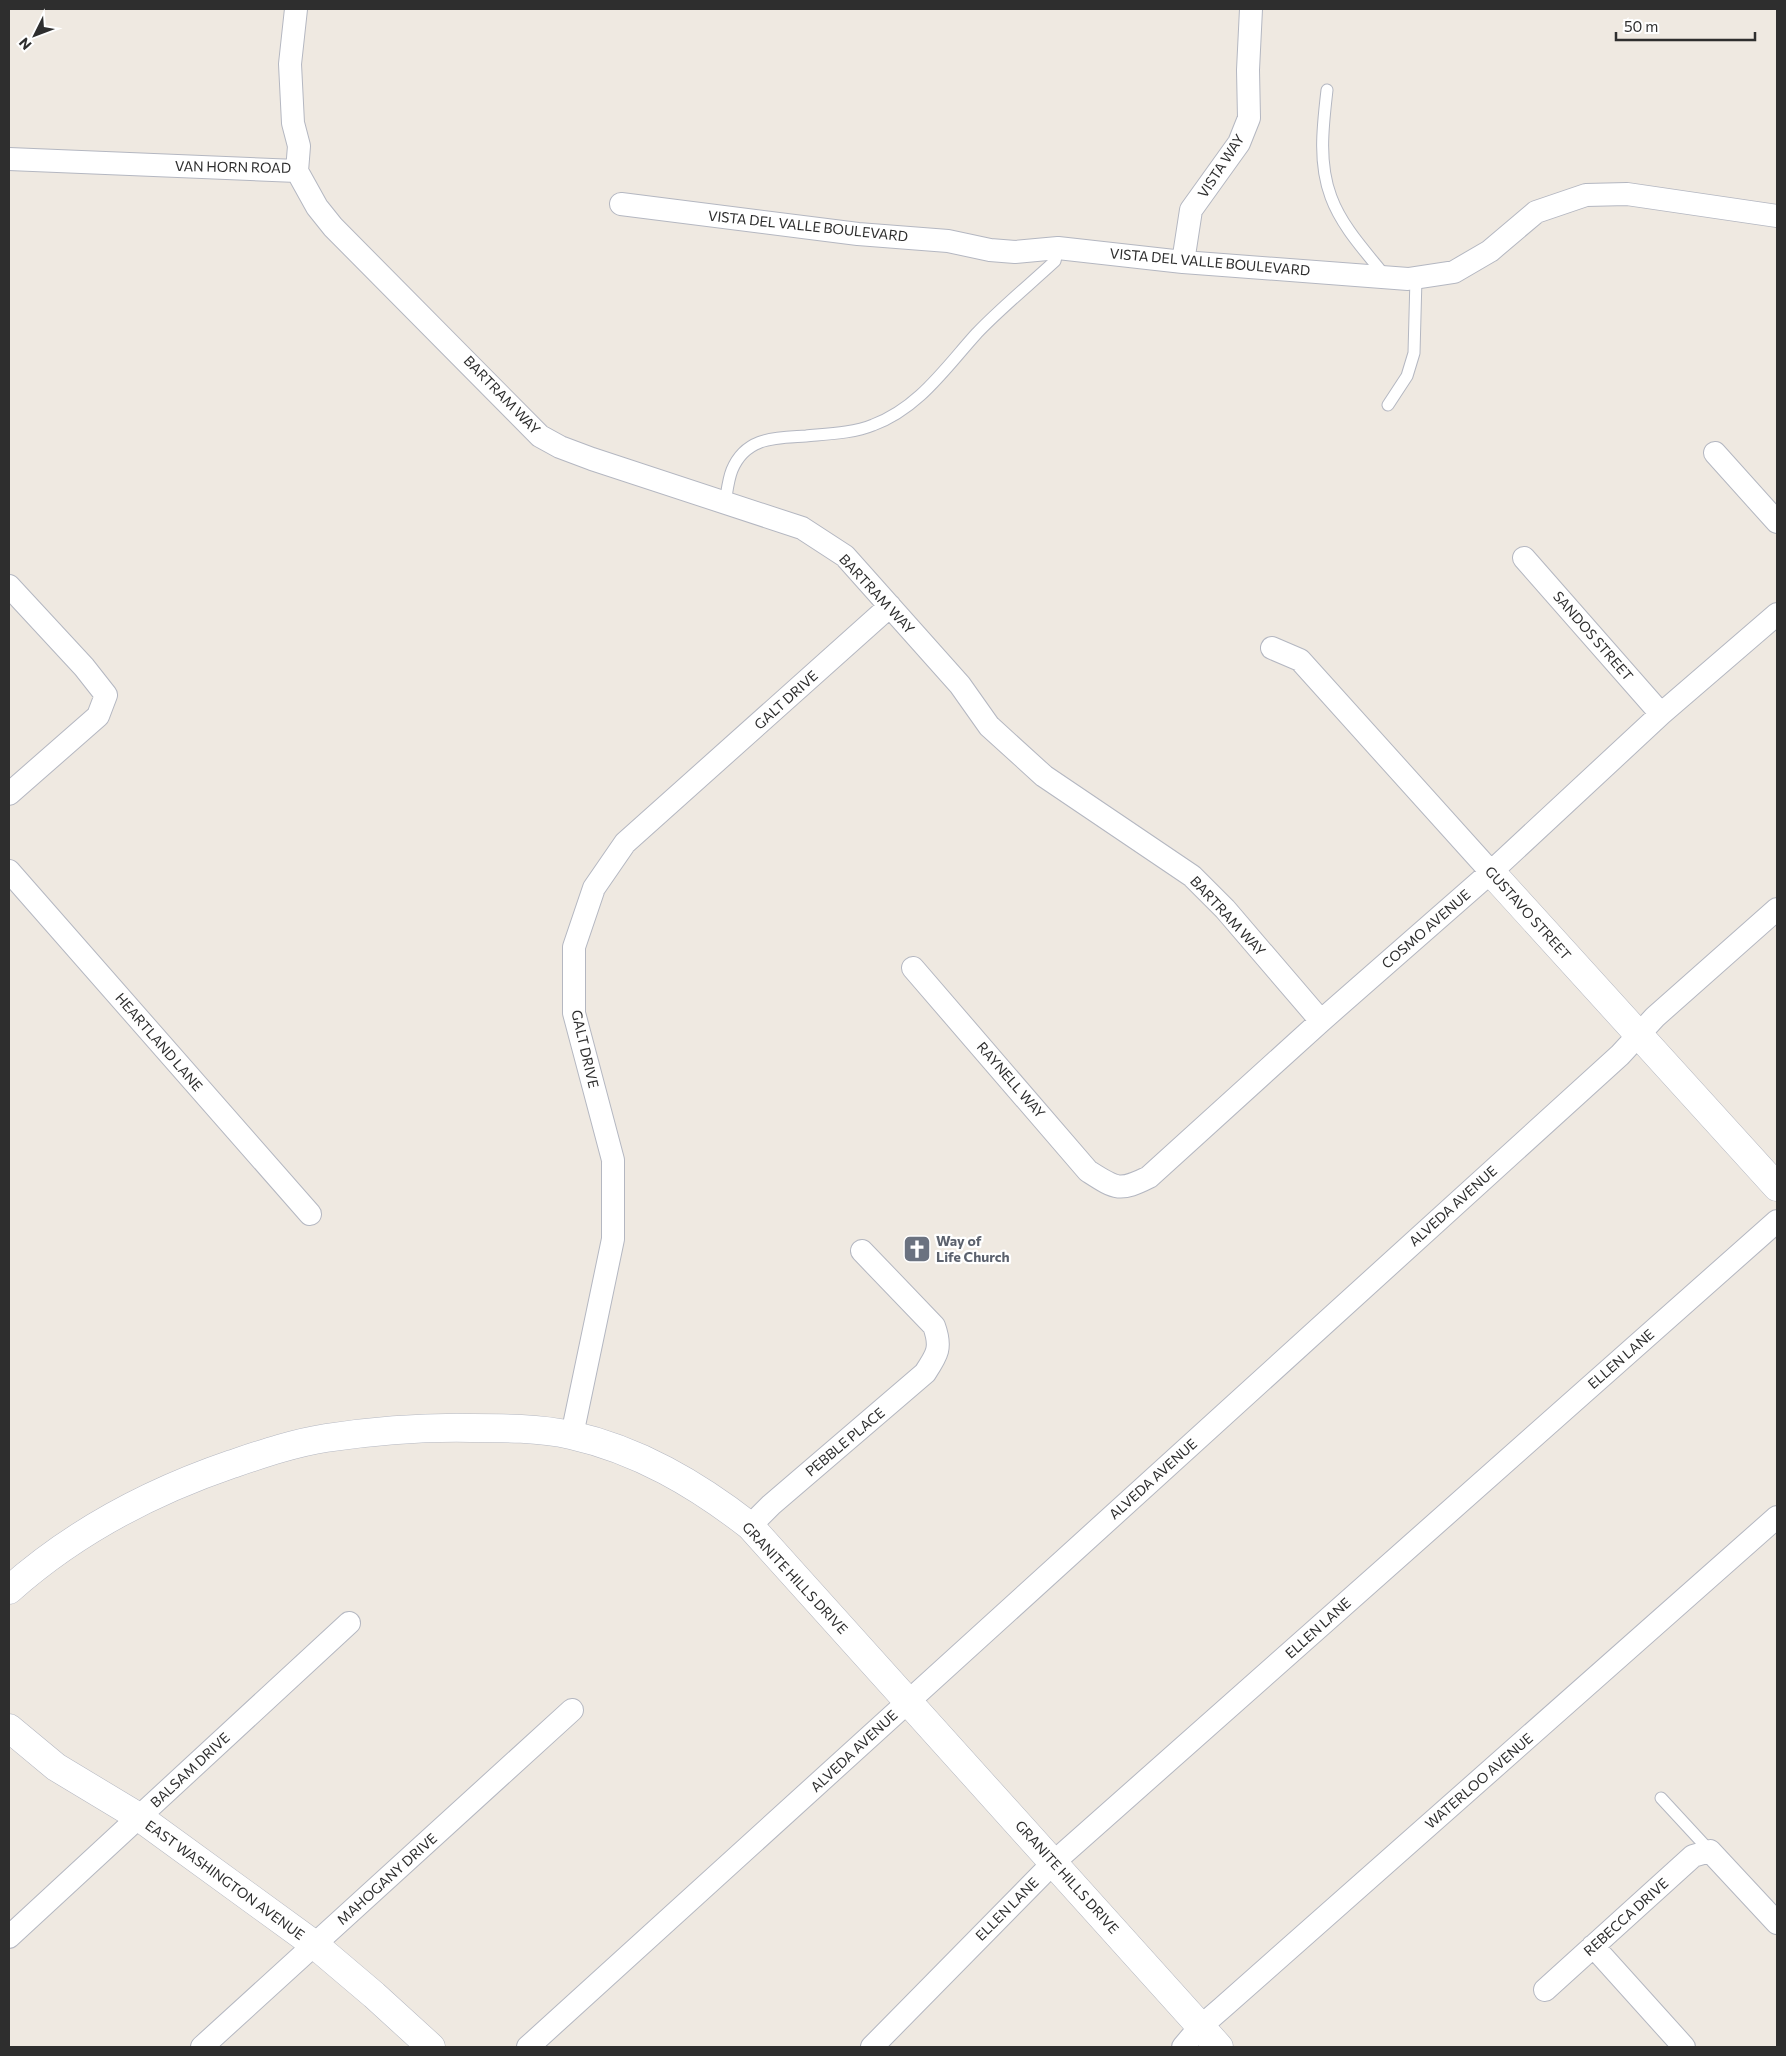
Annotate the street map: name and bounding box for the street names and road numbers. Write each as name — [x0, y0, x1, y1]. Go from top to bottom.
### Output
street label: VISTA WAY — [1194, 131, 1247, 201]
street label: VAN HORN ROAD — [175, 157, 291, 176]
street label: VISTA DEL VALLE BOULEVARD — [707, 207, 909, 244]
street label: VISTA DEL VALLE BOULEVARD — [1109, 244, 1311, 279]
street label: BARTRAM WAY — [461, 352, 544, 437]
street label: BARTRAM WAY — [836, 550, 919, 637]
street label: SANDOS STREET — [1550, 587, 1637, 684]
street label: GALT DRIVE — [750, 667, 821, 733]
street label: GUSTAVO STREET — [1482, 862, 1575, 963]
street label: BARTRAM WAY — [1187, 872, 1270, 959]
street label: COSMO AVENUE — [1378, 885, 1474, 972]
street label: HEARTLAND LANE — [112, 989, 207, 1094]
street label: GALT DRIVE — [568, 1008, 603, 1090]
street label: RAYNELL WAY — [974, 1038, 1049, 1121]
street label: ALVEDA AVENUE — [1405, 1162, 1500, 1250]
street label: ELLEN LANE — [1584, 1325, 1657, 1392]
street label: PEBBLE PLACE — [802, 1404, 888, 1480]
street label: ALVEDA AVENUE — [1105, 1435, 1200, 1523]
street label: GRANITE HILLS DRIVE — [739, 1518, 852, 1637]
street label: ELLEN LANE — [1281, 1594, 1354, 1662]
street label: ALVEDA AVENUE — [807, 1706, 901, 1795]
street label: BALSAM DRIVE — [147, 1729, 233, 1811]
street label: WATERLOO AVENUE — [1421, 1729, 1536, 1832]
street label: EAST WASHINGTON AVENUE — [142, 1816, 308, 1943]
street label: GRANITE HILLS DRIVE — [1012, 1817, 1123, 1937]
street label: MAHOGANY DRIVE — [333, 1829, 440, 1928]
street label: ELLEN LANE — [971, 1873, 1042, 1944]
street label: REBECCA DRIVE — [1580, 1874, 1672, 1959]

